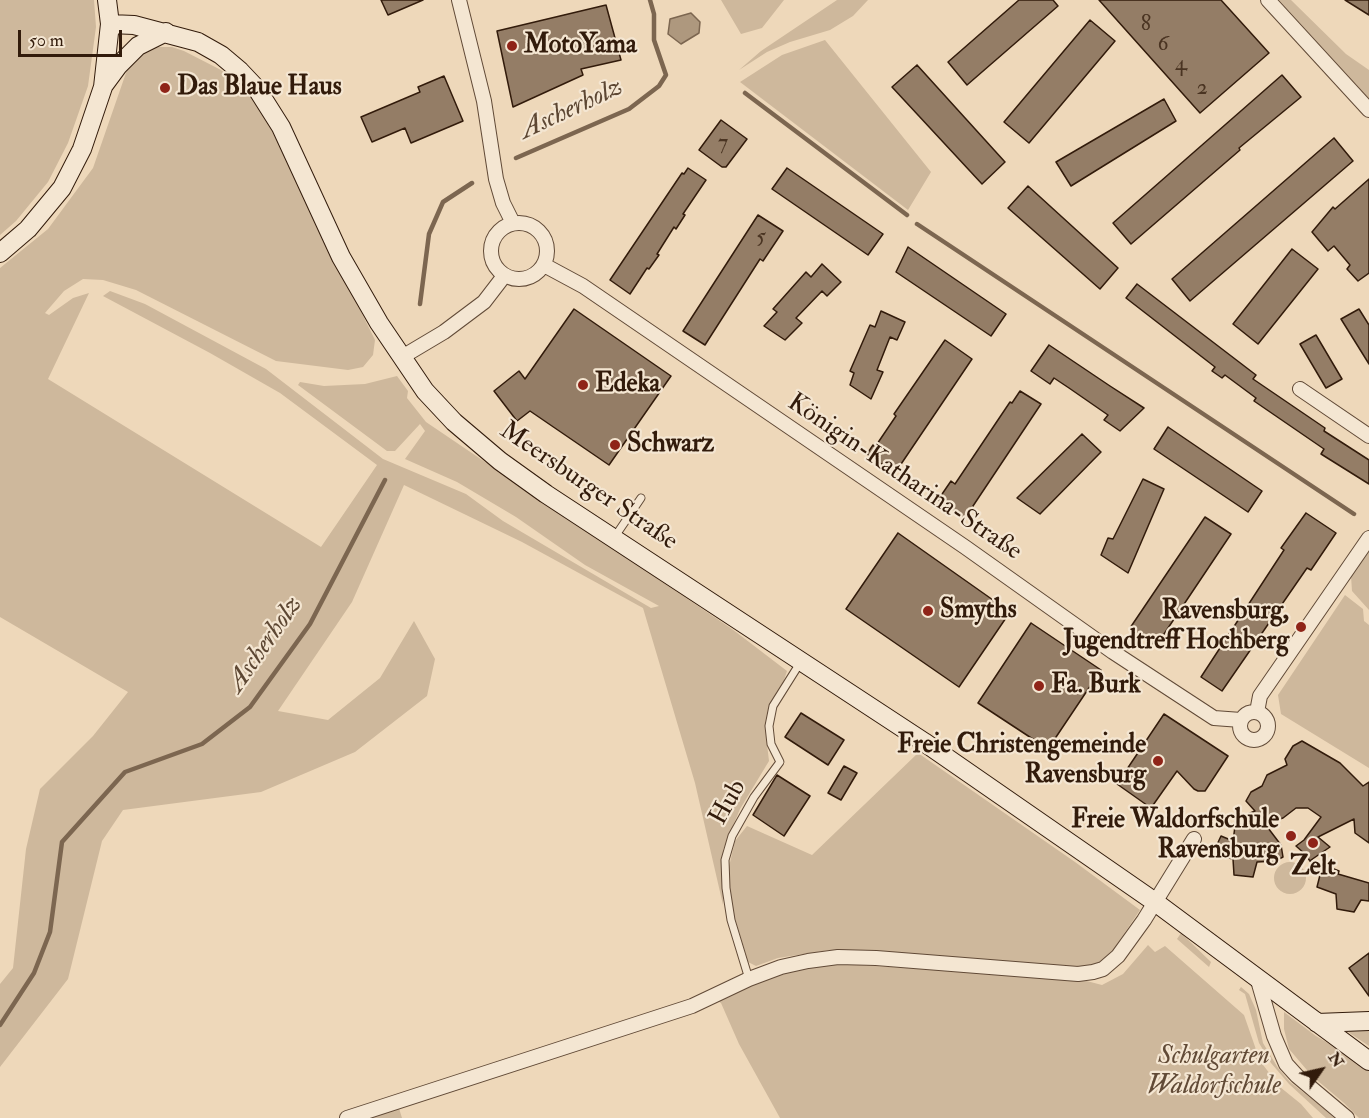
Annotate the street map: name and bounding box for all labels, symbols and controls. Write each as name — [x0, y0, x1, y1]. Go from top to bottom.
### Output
house number: 8 — [1141, 12, 1151, 38]
scale bar — [21, 18, 124, 56]
text: 50 m — [29, 29, 64, 52]
place label: MotoYama — [524, 30, 637, 62]
house number: 6 — [1157, 32, 1169, 58]
marker: MotoYama — [505, 39, 519, 53]
house number: 4 — [1175, 52, 1187, 78]
place label: Das Blaue Haus — [177, 72, 342, 104]
water label: Ascherholz — [515, 72, 629, 148]
house number: 2 — [1196, 76, 1208, 102]
marker: Das Blaue Haus — [158, 81, 172, 95]
house number: 7 — [718, 131, 728, 157]
house number: 5 — [756, 225, 766, 251]
place label: Edeka — [595, 369, 660, 401]
marker: Edeka — [576, 378, 590, 392]
street label: Königin-Katharina-Straße — [781, 388, 1027, 568]
street label: Meersburger Straße — [493, 416, 683, 558]
place label: Schwarz — [627, 429, 714, 461]
marker: Schwarz — [608, 438, 622, 452]
water label: Ascherholz — [221, 591, 311, 699]
place label: Smyths — [940, 595, 1017, 627]
place label: Ravensburg, Jugendtreff Hochberg — [1063, 596, 1289, 658]
marker: Smyths — [921, 604, 935, 618]
marker: Ravensburg, Jugendtreff Hochberg — [1294, 620, 1308, 634]
place label: Fa. Burk — [1051, 670, 1141, 702]
marker: Fa. Burk — [1032, 679, 1046, 693]
place label: Freie Christengemeinde Ravensburg — [897, 730, 1146, 792]
marker: Freie Christengemeinde Ravensburg — [1151, 754, 1165, 768]
street label: Hub — [704, 775, 754, 831]
place label: Freie Waldorfschule Ravensburg — [1071, 805, 1279, 867]
marker: Freie Waldorfschule Ravensburg — [1284, 829, 1298, 843]
marker: Zelt — [1306, 836, 1320, 850]
place label: Zelt — [1290, 852, 1336, 884]
north arrow — [1291, 1040, 1351, 1100]
park label: Schulgarten Waldorfschule — [1147, 1041, 1281, 1102]
text: N — [1324, 1048, 1348, 1071]

